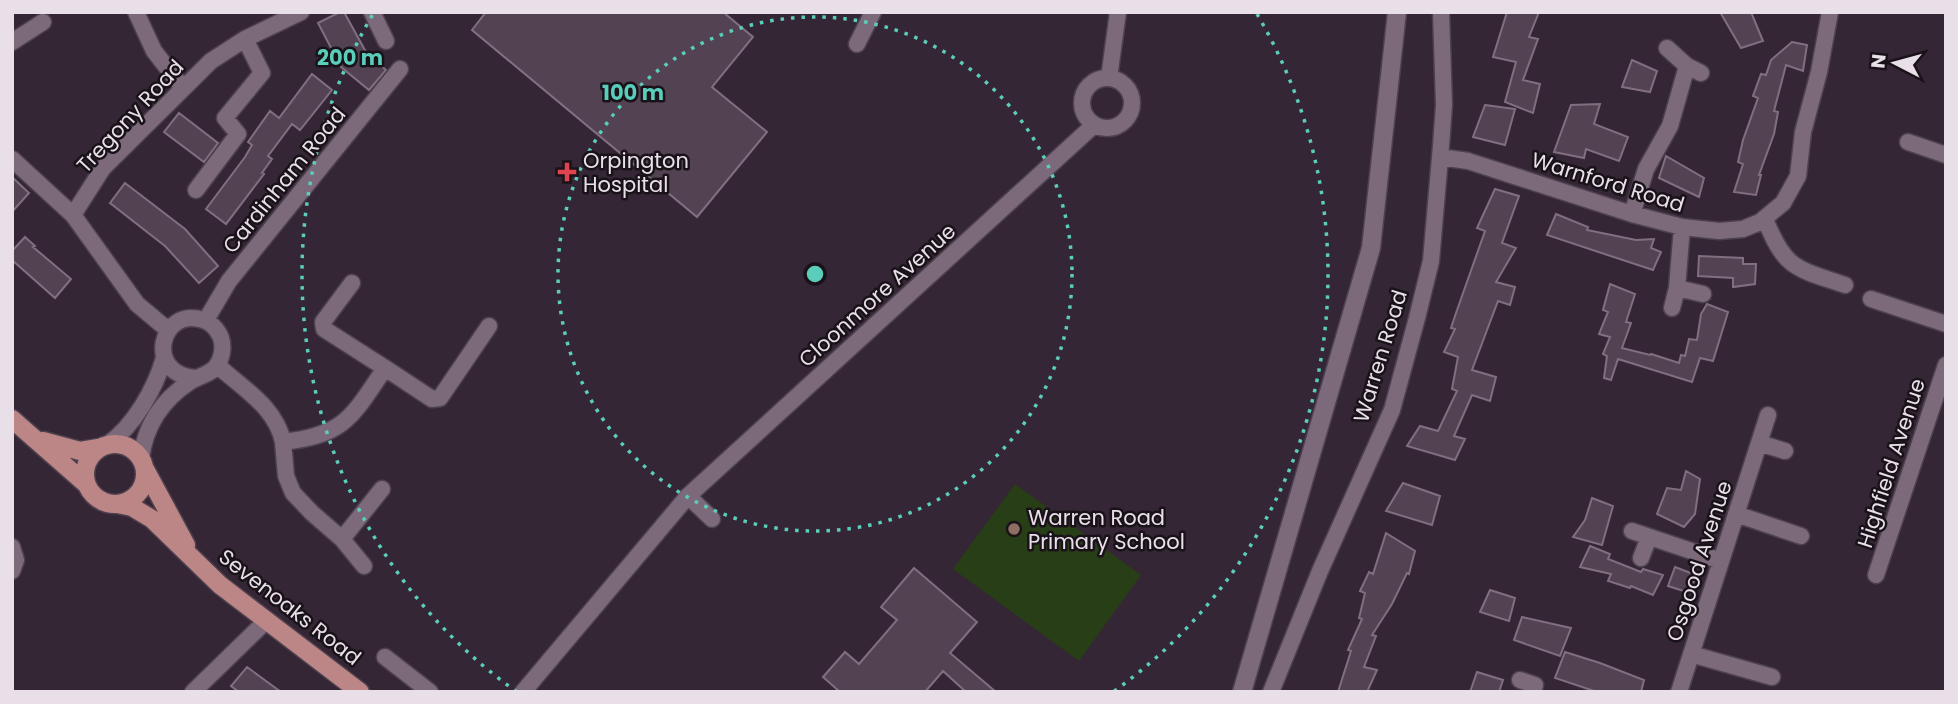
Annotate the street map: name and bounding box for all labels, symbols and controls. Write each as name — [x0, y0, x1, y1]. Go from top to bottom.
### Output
north arrow — [1860, 28, 1930, 98]
text: 200 m — [317, 43, 383, 72]
street label: Tregony Road — [70, 53, 190, 179]
text: N — [1864, 53, 1893, 70]
text: 100 m — [602, 78, 664, 107]
street label: Cardinham Road — [216, 101, 352, 259]
street label: Warnford Road — [1528, 145, 1688, 219]
place label: Orpington Hospital — [583, 146, 689, 199]
marker: Orpington Hospital — [557, 162, 577, 182]
street label: Cloonmore Avenue — [792, 217, 962, 373]
centre of rings — [803, 262, 827, 286]
street label: Warren Road — [1346, 286, 1414, 426]
street label: Highfield Avenue — [1850, 375, 1932, 551]
street label: Osgood Avenue — [1659, 477, 1739, 645]
place label: Warren Road Primary School — [1028, 503, 1185, 556]
marker: Warren Road Primary School — [1006, 521, 1022, 537]
street label: Sevenoaks Road — [213, 542, 367, 672]

